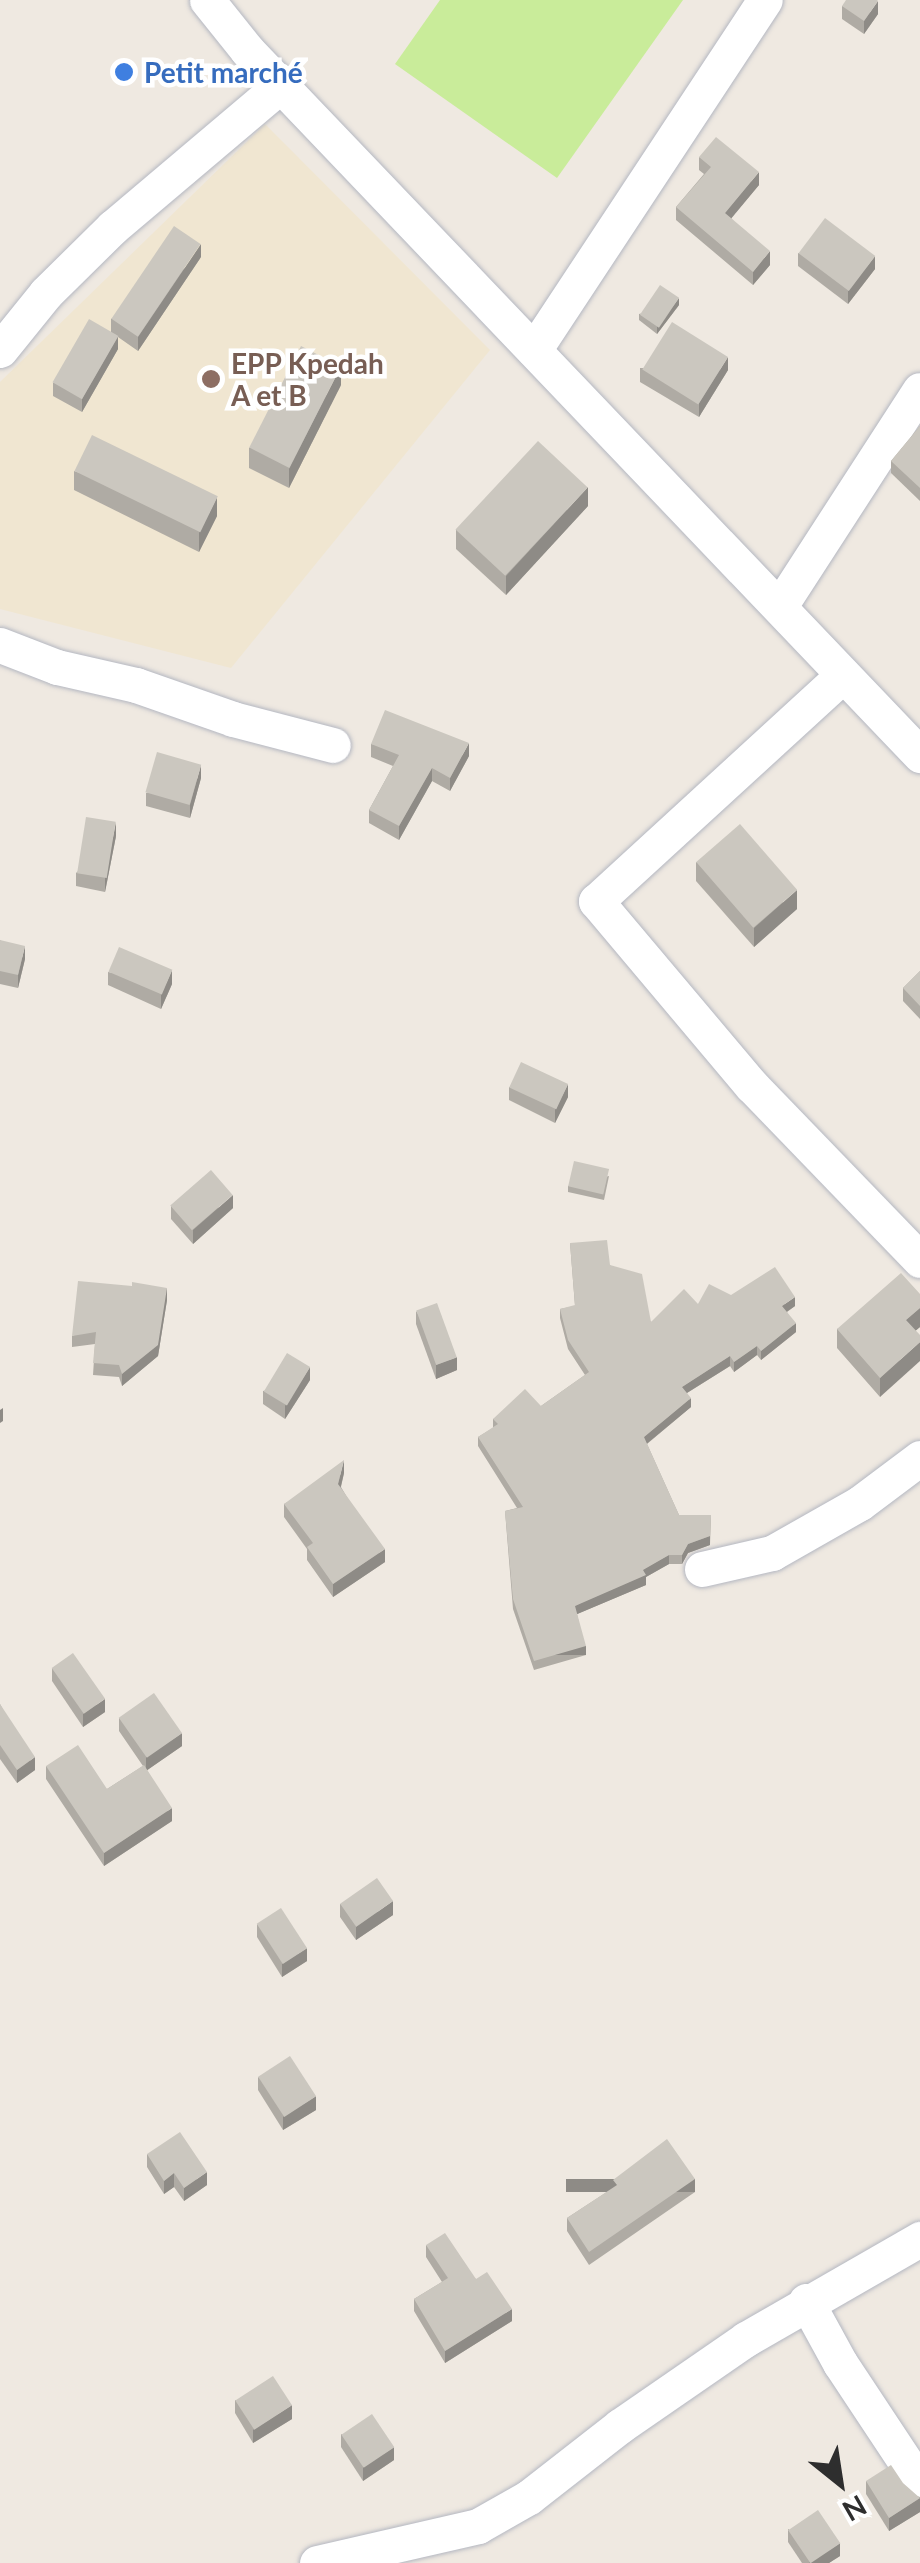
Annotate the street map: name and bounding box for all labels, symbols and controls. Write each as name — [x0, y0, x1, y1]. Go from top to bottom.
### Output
place label: Petit marché — [144, 55, 303, 89]
marker: Petit marché — [113, 61, 135, 83]
place label: EPP Kpedah A et B — [231, 346, 385, 412]
marker: EPP Kpedah A et B — [200, 368, 222, 390]
north arrow — [790, 2433, 890, 2533]
text: N — [837, 2489, 873, 2529]

